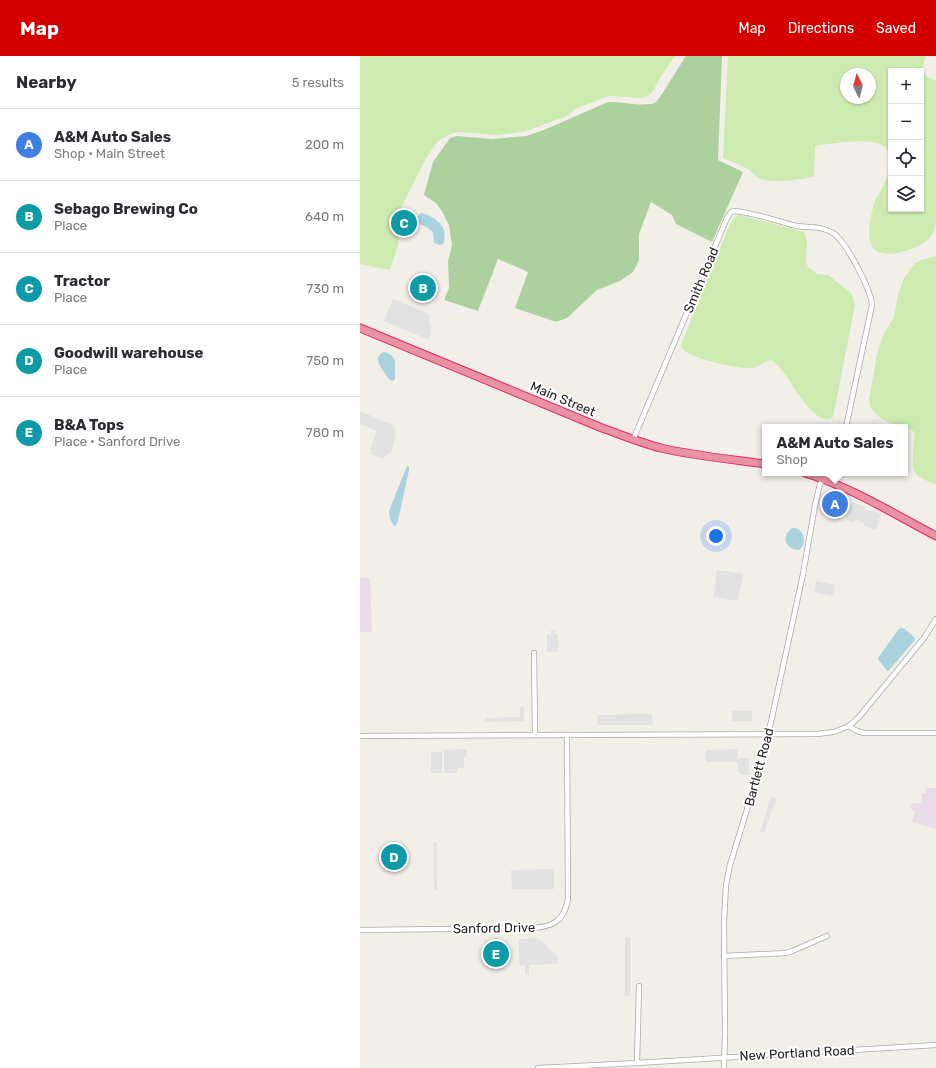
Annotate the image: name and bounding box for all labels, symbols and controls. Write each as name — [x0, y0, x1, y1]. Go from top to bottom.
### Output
text: Map — [20, 17, 59, 40]
text: Map — [739, 20, 766, 37]
text: Directions — [788, 20, 854, 37]
text: Saved — [876, 20, 916, 37]
north arrow — [840, 68, 876, 104]
map controls — [888, 68, 924, 212]
button: + — [888, 68, 924, 104]
text: Nearby — [16, 72, 77, 92]
text: 5 results — [292, 75, 344, 90]
button: − — [888, 104, 924, 140]
text: A&M Auto Sales — [54, 128, 171, 146]
text: A — [24, 137, 34, 152]
text: 200 m — [305, 137, 344, 152]
button: locate — [888, 140, 924, 176]
text: Shop · Main Street — [54, 146, 165, 161]
button: layers — [888, 176, 924, 212]
text: Sebago Brewing Co — [54, 200, 198, 218]
pin: C — [391, 208, 417, 238]
text: B — [24, 209, 34, 224]
text: 640 m — [305, 209, 344, 224]
text: Place — [54, 218, 87, 233]
street label: Smith Road — [680, 245, 722, 315]
text: Tractor — [54, 272, 110, 290]
pin: B — [410, 273, 436, 303]
text: C — [24, 281, 34, 296]
text: 730 m — [307, 281, 344, 296]
text: Place — [54, 290, 87, 305]
text: Goodwill warehouse — [54, 344, 203, 362]
text: D — [24, 353, 34, 368]
text: 750 m — [307, 353, 344, 368]
text: Place — [54, 362, 87, 377]
street label: Main Street — [528, 379, 598, 419]
text: B&A Tops — [54, 416, 124, 434]
popup — [762, 424, 908, 476]
text: E — [25, 425, 33, 440]
text: 780 m — [306, 425, 344, 440]
text: Place · Sanford Drive — [54, 434, 180, 449]
text: A&M Auto Sales — [776, 434, 894, 452]
text: Shop — [776, 452, 808, 467]
pin: A — [822, 489, 848, 519]
your location — [706, 526, 726, 546]
street label: Bartlett Road — [741, 726, 777, 808]
pin: D — [381, 842, 407, 872]
street label: Sanford Drive — [453, 920, 535, 936]
pin: E — [483, 939, 509, 969]
street label: New Portland Road — [739, 1042, 855, 1064]

